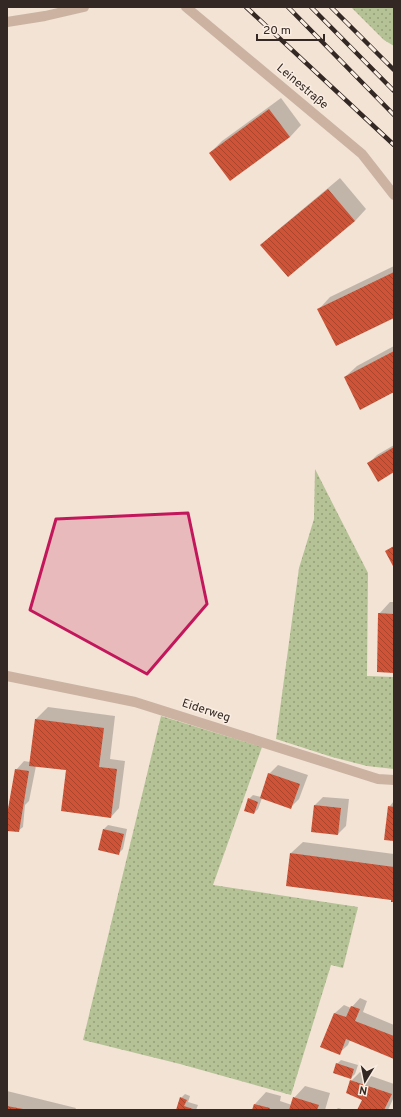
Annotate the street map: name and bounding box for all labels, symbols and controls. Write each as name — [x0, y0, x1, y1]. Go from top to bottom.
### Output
scale bar — [257, 16, 324, 42]
text: 20 m — [263, 23, 291, 39]
street label: Leinestraße — [273, 61, 331, 113]
street label: Eiderweg — [180, 696, 232, 726]
north arrow — [345, 1061, 385, 1101]
text: N — [358, 1082, 369, 1097]

